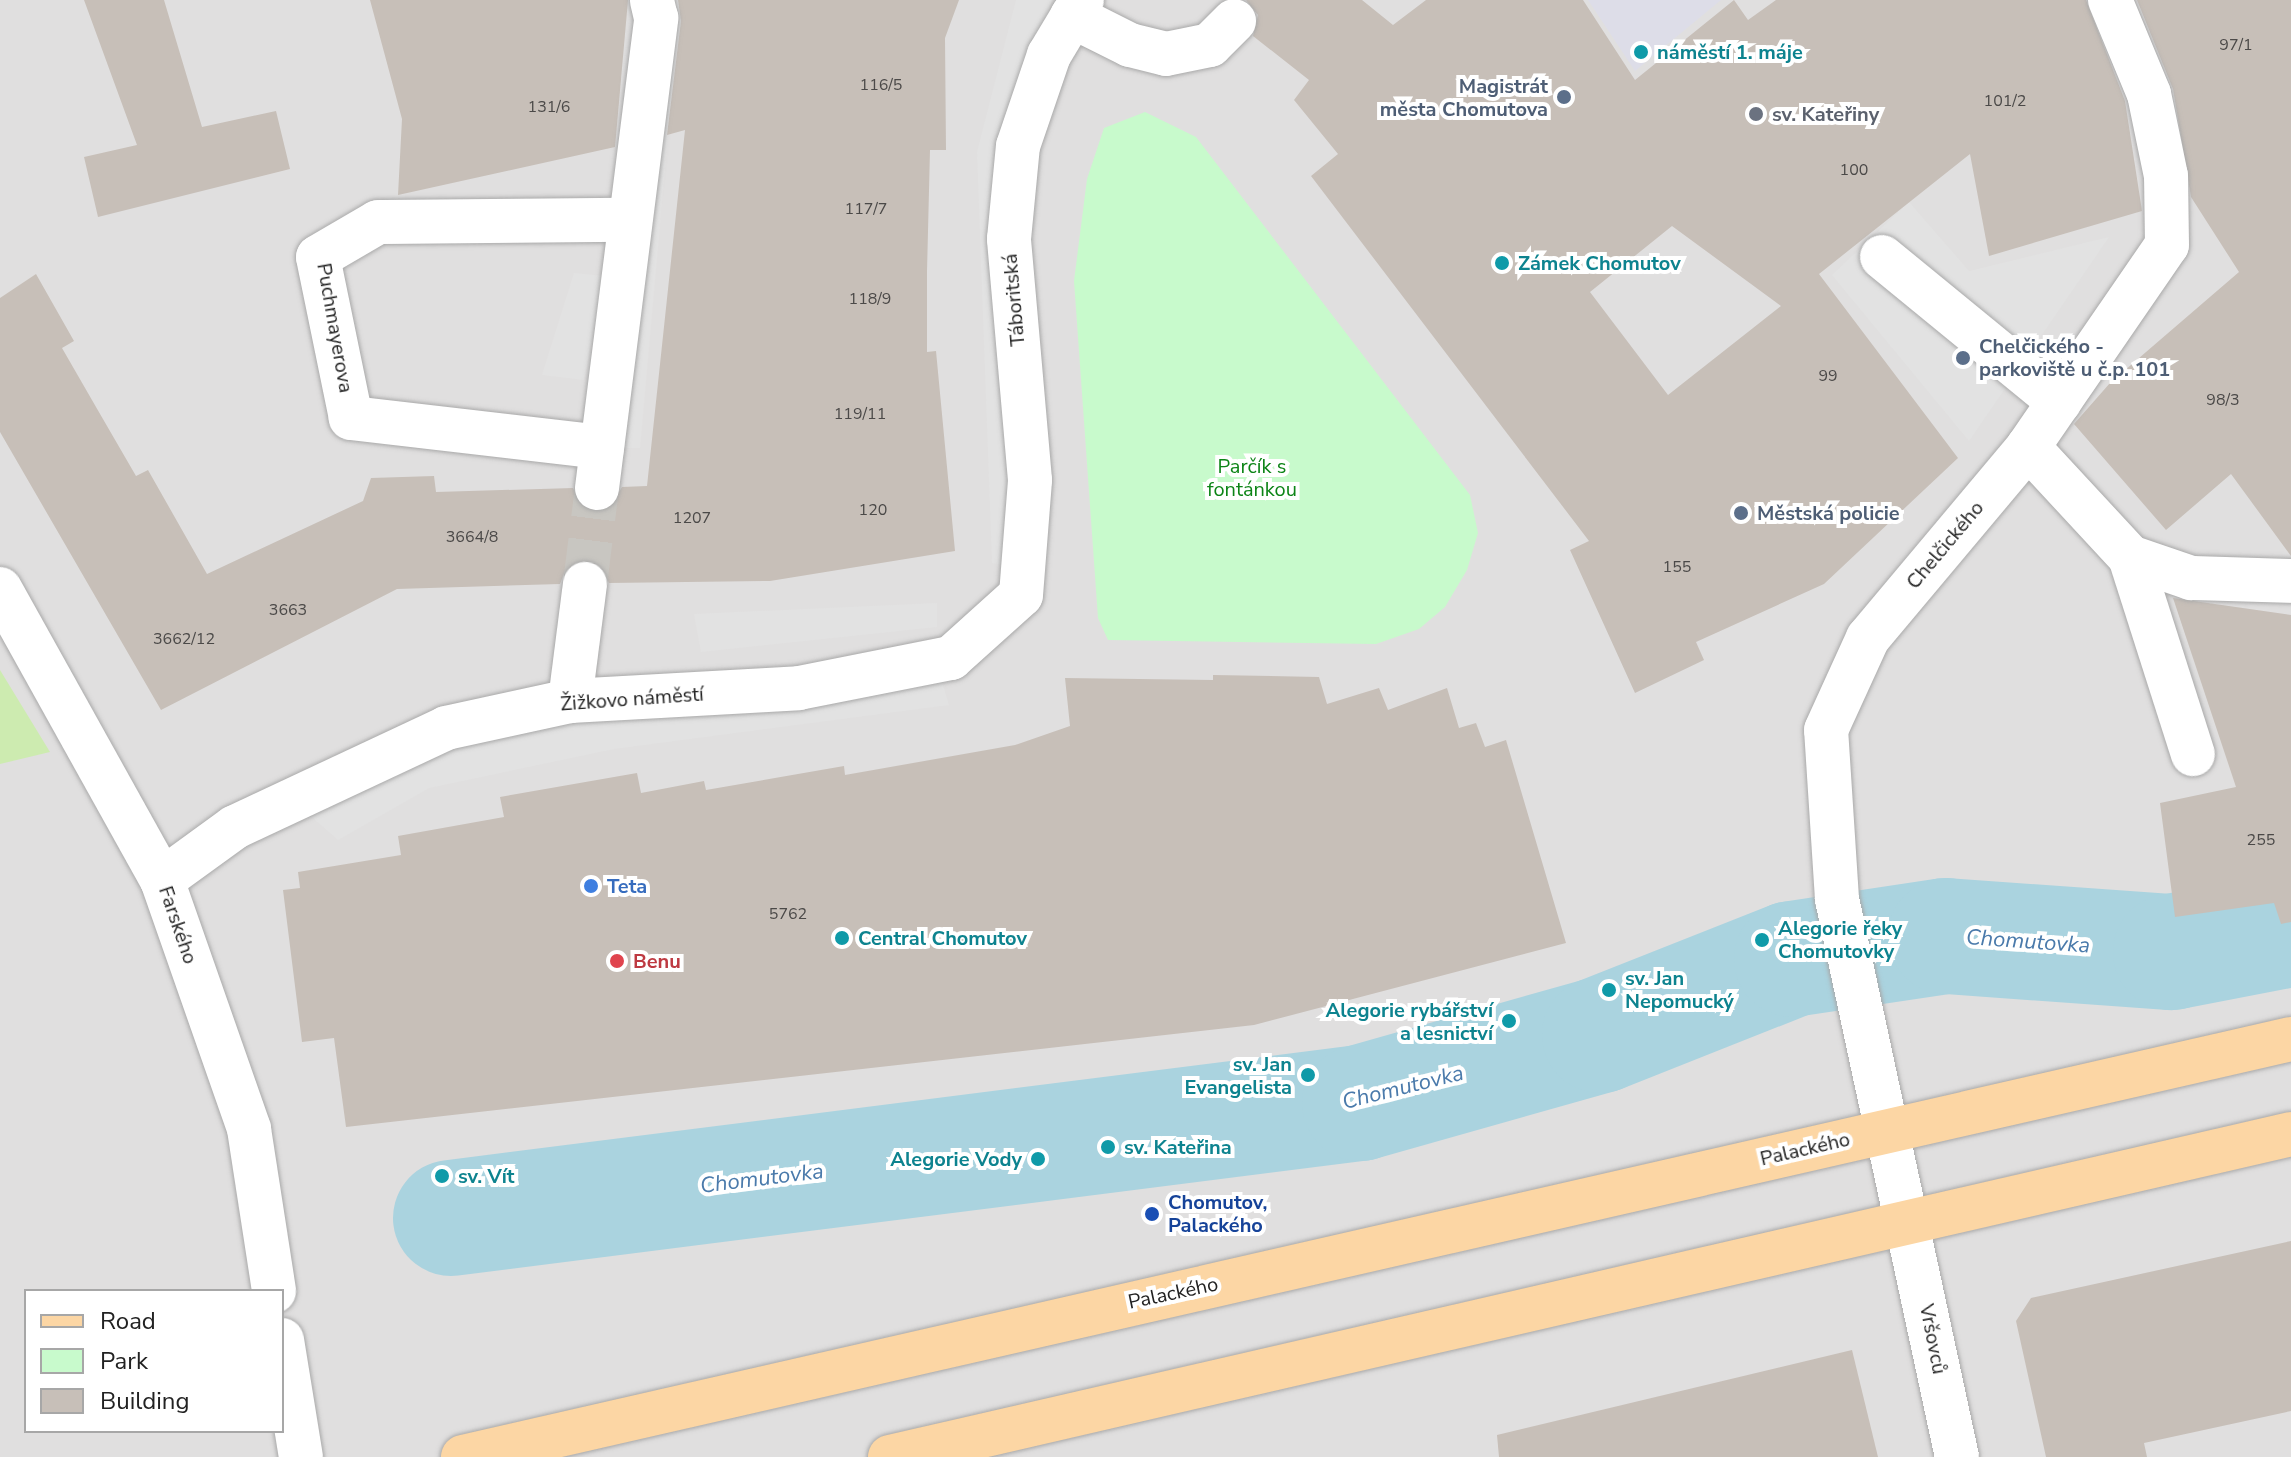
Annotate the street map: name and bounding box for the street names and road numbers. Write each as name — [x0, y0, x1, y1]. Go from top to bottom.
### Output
street label: Táboritská — [998, 253, 1030, 347]
street label: Puchmayerova — [312, 261, 358, 395]
street label: Chelčického — [1901, 496, 1989, 594]
street label: Žižkovo náměstí — [559, 682, 705, 716]
street label: Farského — [154, 883, 202, 967]
street label: Palackého — [1758, 1127, 1852, 1171]
street label: Palackého — [1126, 1272, 1220, 1314]
street label: Vršovců — [1914, 1302, 1952, 1376]

